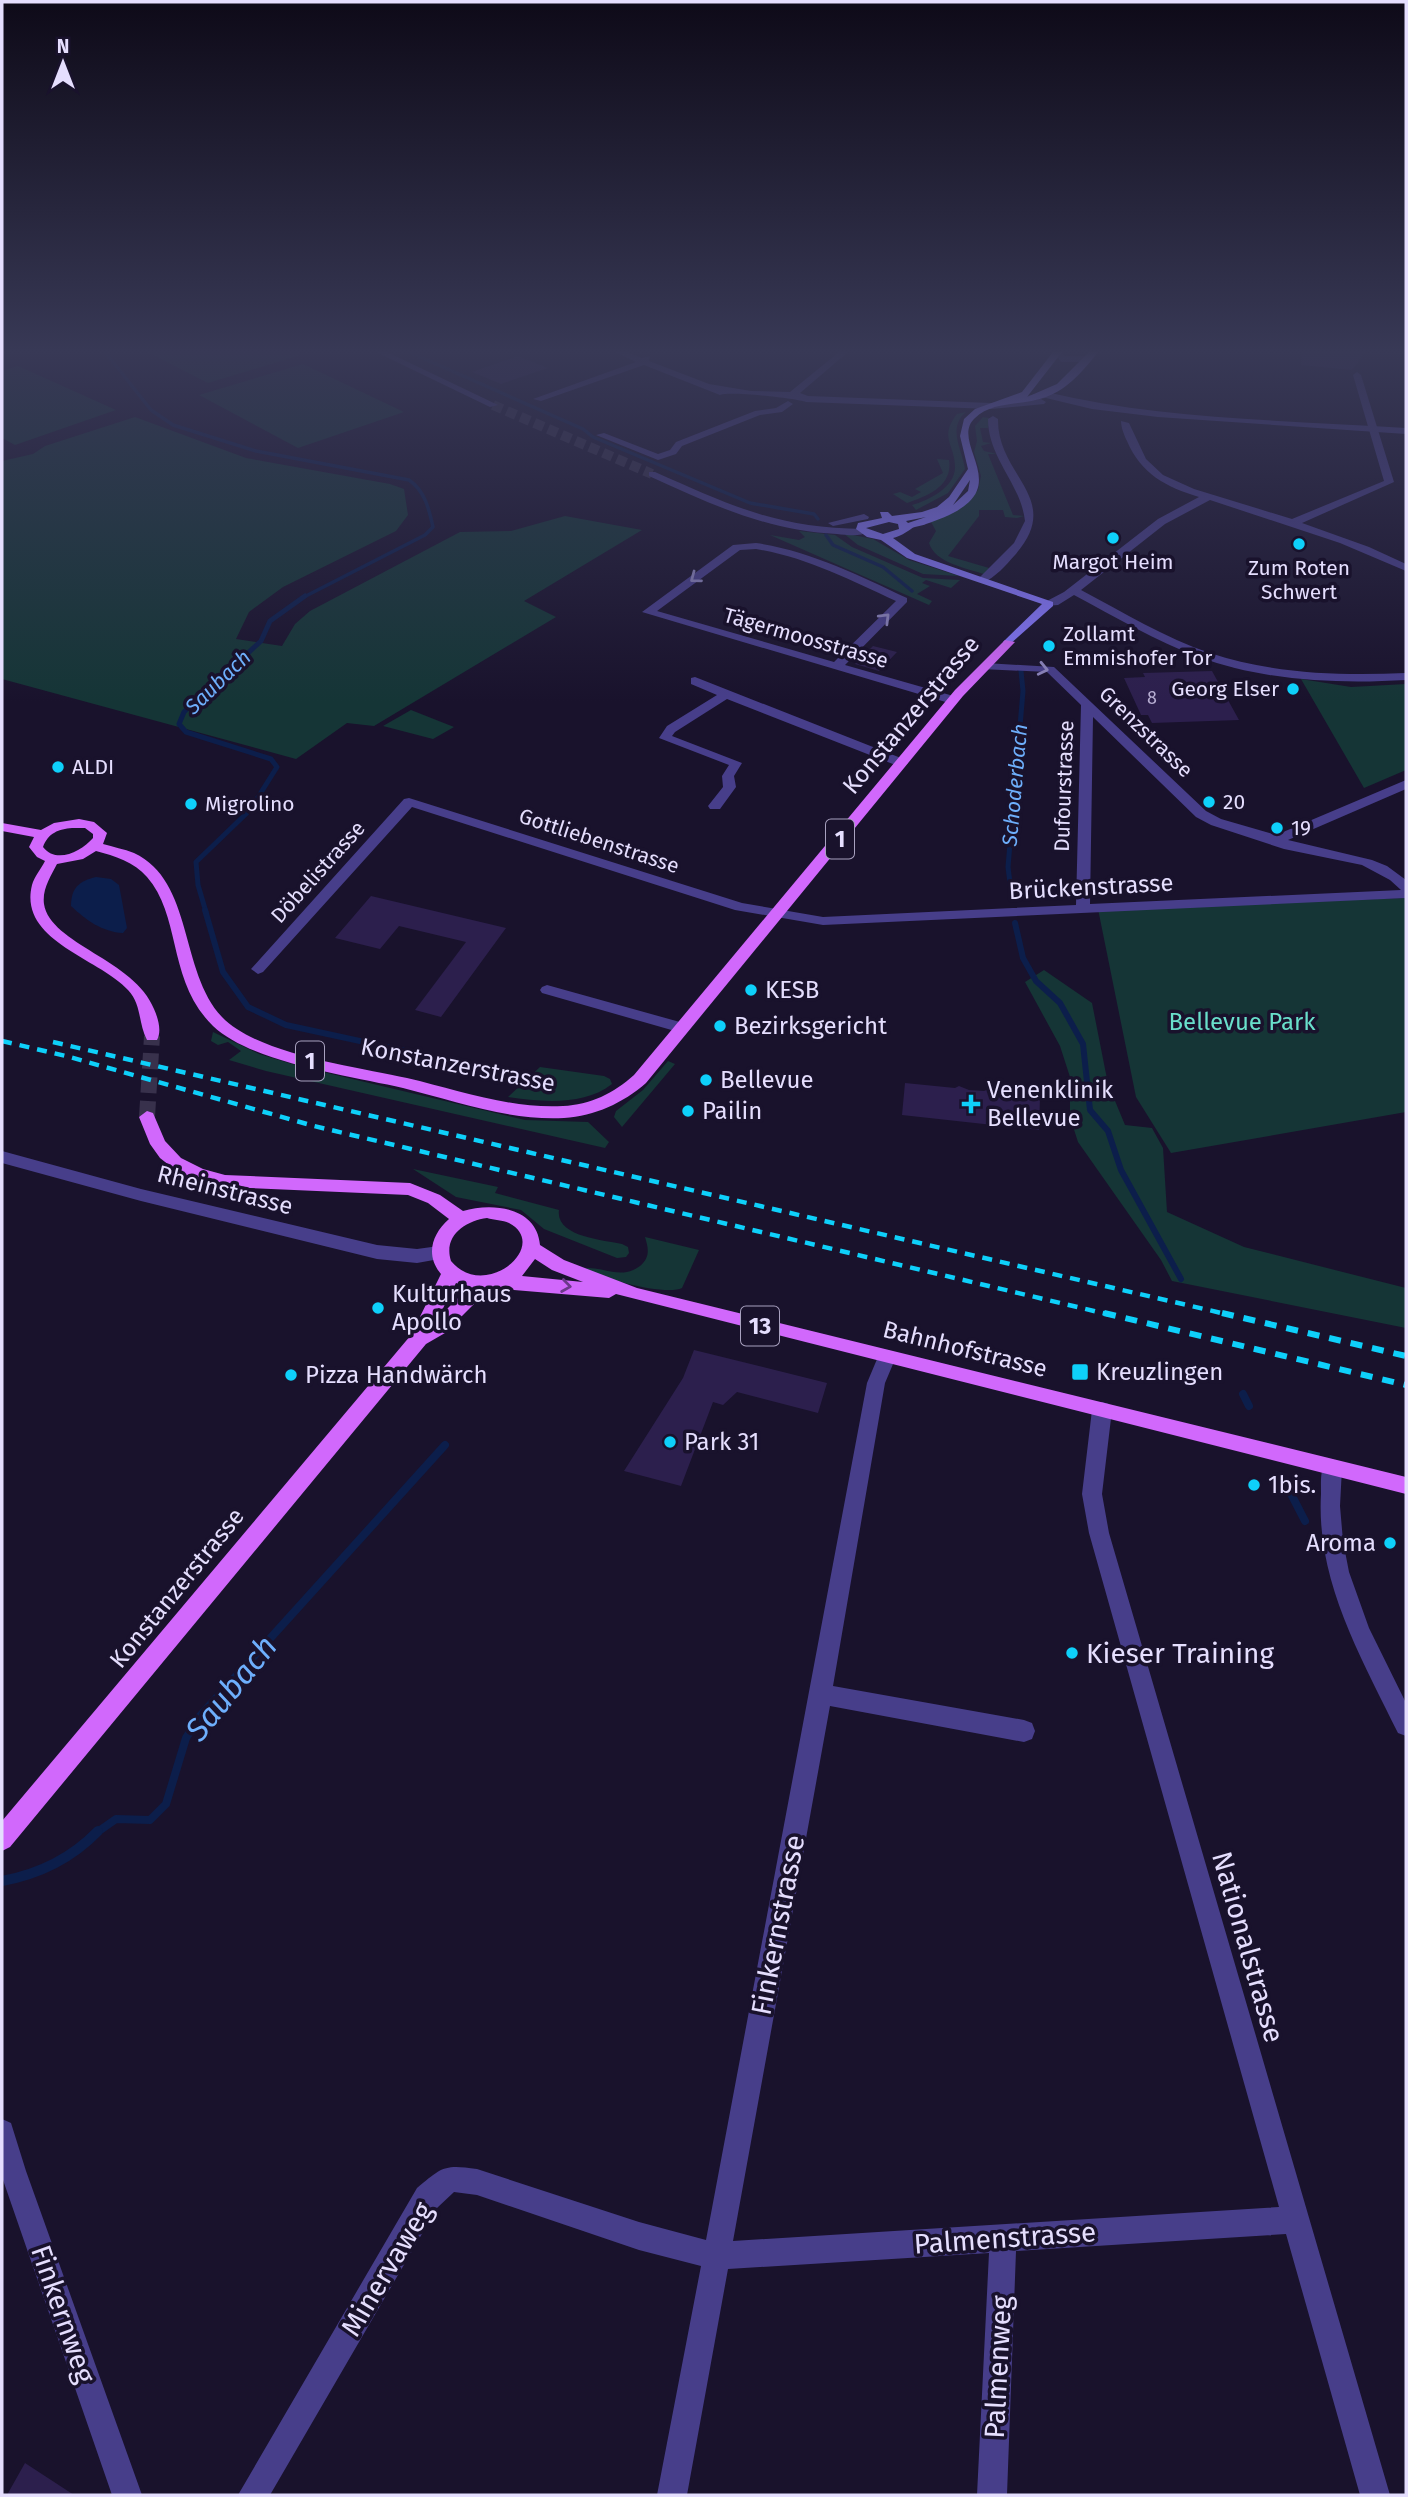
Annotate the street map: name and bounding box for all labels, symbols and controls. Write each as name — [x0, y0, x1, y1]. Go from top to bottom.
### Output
north arrow — [28, 28, 98, 98]
text: N — [57, 35, 69, 58]
marker: Margot Heim — [1105, 530, 1121, 546]
marker: Zum Roten Schwert — [1291, 536, 1307, 552]
place label: Margot Heim — [1052, 549, 1174, 575]
place label: Zum Roten Schwert — [1248, 555, 1350, 605]
one-way arrow — [690, 569, 703, 582]
street label: Tägermoosstrasse — [721, 602, 891, 674]
one-way arrow — [877, 613, 890, 626]
place label: Zollamt Emmishofer Tor — [1063, 621, 1212, 671]
street label: Konstanzerstrasse — [837, 630, 985, 800]
marker: Zollamt Emmishofer Tor — [1041, 638, 1057, 654]
water label: Saubach — [179, 644, 256, 720]
one-way arrow — [1037, 661, 1049, 676]
place label: Georg Elser — [1171, 676, 1279, 702]
street label: Grenzstrasse — [1094, 681, 1198, 783]
marker: Georg Elser — [1285, 681, 1301, 697]
house number: 8 — [1147, 687, 1157, 709]
street label: Dufourstrasse — [1049, 720, 1079, 852]
water label: Schoderbach — [997, 723, 1033, 848]
place label: ALDI — [72, 754, 114, 780]
marker: ALDI — [50, 759, 66, 775]
place label: 20 — [1223, 789, 1245, 815]
place label: Migrolino — [205, 791, 295, 817]
marker: 20 — [1201, 794, 1217, 810]
marker: Migrolino — [183, 796, 199, 812]
street label: Gottliebenstrasse — [516, 803, 682, 879]
place label: 19 — [1291, 815, 1311, 841]
street label: Döbelistrasse — [265, 816, 371, 928]
road number: 1 — [826, 820, 854, 859]
marker: 19 — [1269, 820, 1285, 836]
street label: Brückenstrasse — [1008, 869, 1174, 905]
place label: KESB — [765, 976, 819, 1004]
marker: KESB — [743, 982, 759, 998]
park label: Bellevue Park — [1168, 1008, 1316, 1036]
place label: Bezirksgericht — [734, 1012, 887, 1040]
marker: Bezirksgericht — [712, 1018, 728, 1034]
street label: Konstanzerstrasse — [358, 1032, 558, 1098]
road number: 1 — [296, 1042, 324, 1080]
place label: Bellevue — [720, 1066, 813, 1094]
marker: Bellevue — [698, 1072, 714, 1088]
place label: Venenklinik Bellevue — [987, 1076, 1114, 1132]
marker: Venenklinik Bellevue — [961, 1094, 981, 1114]
place label: Pailin — [702, 1097, 762, 1125]
marker: Pailin — [680, 1103, 696, 1119]
street label: Rheinstrasse — [154, 1160, 296, 1220]
one-way arrow — [560, 1278, 571, 1293]
place label: Kulturhaus Apollo — [392, 1280, 511, 1336]
marker: Kulturhaus Apollo — [370, 1300, 386, 1316]
road number: 13 — [741, 1306, 779, 1345]
street label: Bahnhofstrasse — [880, 1315, 1050, 1383]
place label: Kreuzlingen — [1096, 1358, 1223, 1386]
place label: Pizza Handwärch — [305, 1361, 488, 1389]
marker: Kreuzlingen — [1070, 1362, 1090, 1382]
marker: Pizza Handwärch — [283, 1367, 299, 1383]
place label: Park 31 — [684, 1428, 759, 1456]
marker: Park 31 — [662, 1434, 678, 1450]
place label: 1bis. — [1268, 1471, 1316, 1499]
marker: 1bis. — [1246, 1477, 1262, 1493]
street label: Konstanzerstrasse — [104, 1502, 250, 1674]
place label: Aroma — [1306, 1529, 1376, 1557]
marker: Aroma — [1382, 1535, 1398, 1551]
water label: Saubach — [176, 1628, 285, 1749]
place label: Kieser Training — [1086, 1637, 1275, 1670]
marker: Kieser Training — [1064, 1645, 1080, 1661]
street label: Finkernstrasse — [744, 1832, 812, 2018]
street label: Nationalstrasse — [1205, 1848, 1291, 2046]
street label: Minervaweg — [334, 2196, 440, 2342]
street label: Palmenstrasse — [913, 2215, 1097, 2261]
street label: Finkernweg — [24, 2241, 102, 2388]
street label: Palmenweg — [978, 2294, 1018, 2439]

